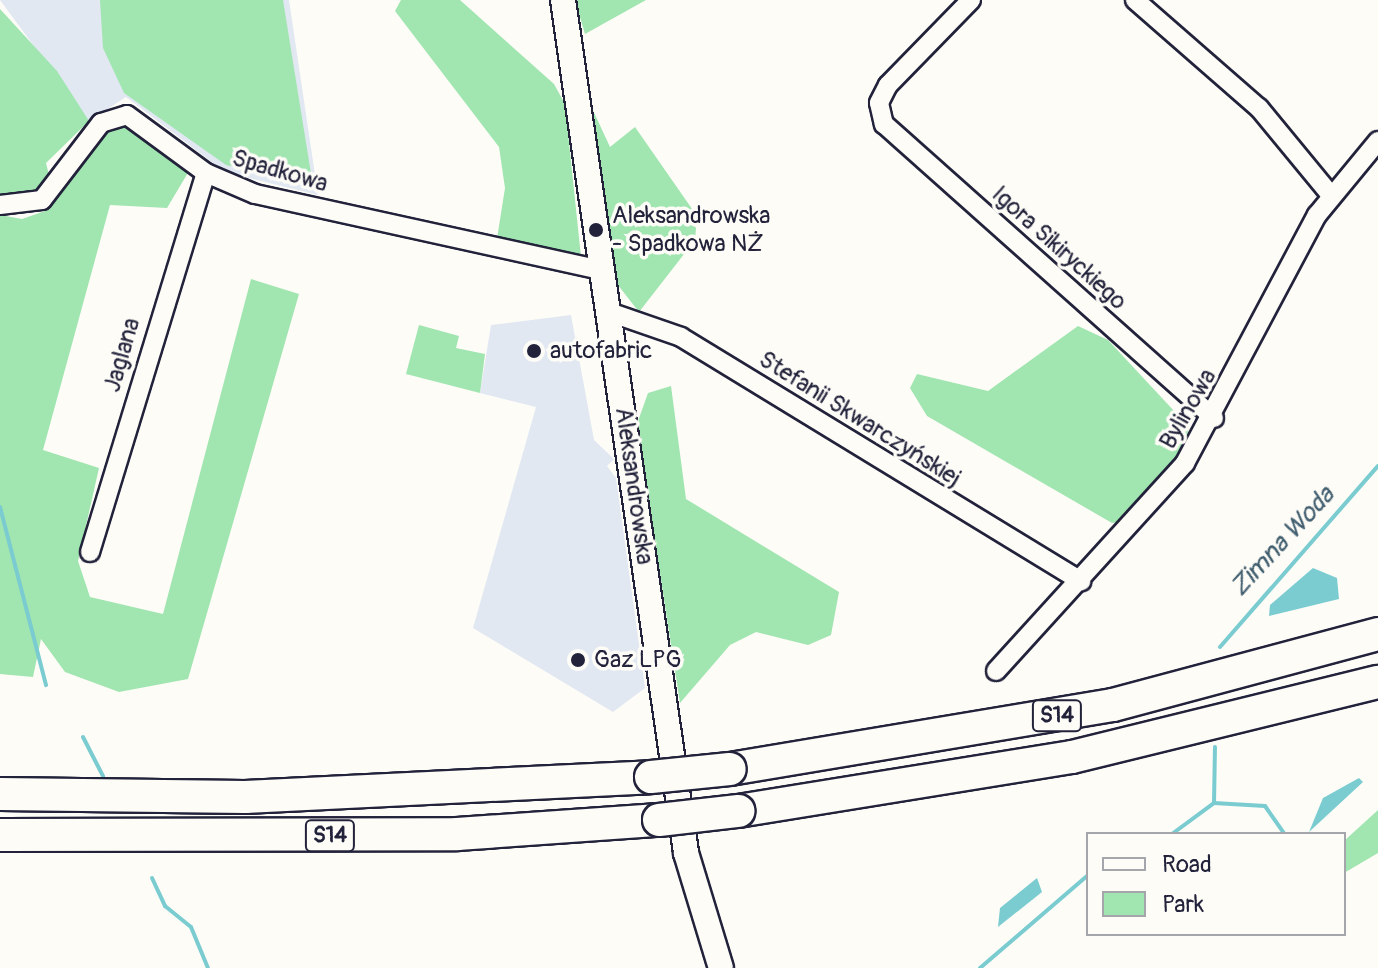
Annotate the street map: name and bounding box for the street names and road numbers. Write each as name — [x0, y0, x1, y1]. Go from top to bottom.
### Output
street label: Spadkowa — [229, 144, 331, 198]
street label: Igora Sikiryckiego — [986, 180, 1132, 316]
street label: Jaglana — [98, 315, 146, 395]
street label: Stefanii Skwarczyńskiej — [754, 345, 966, 493]
street label: Bylinowa — [1154, 364, 1222, 454]
street label: Aleksandrowska — [609, 406, 659, 566]
road number: S14 — [1031, 698, 1083, 734]
road number: S14 — [304, 818, 356, 854]

